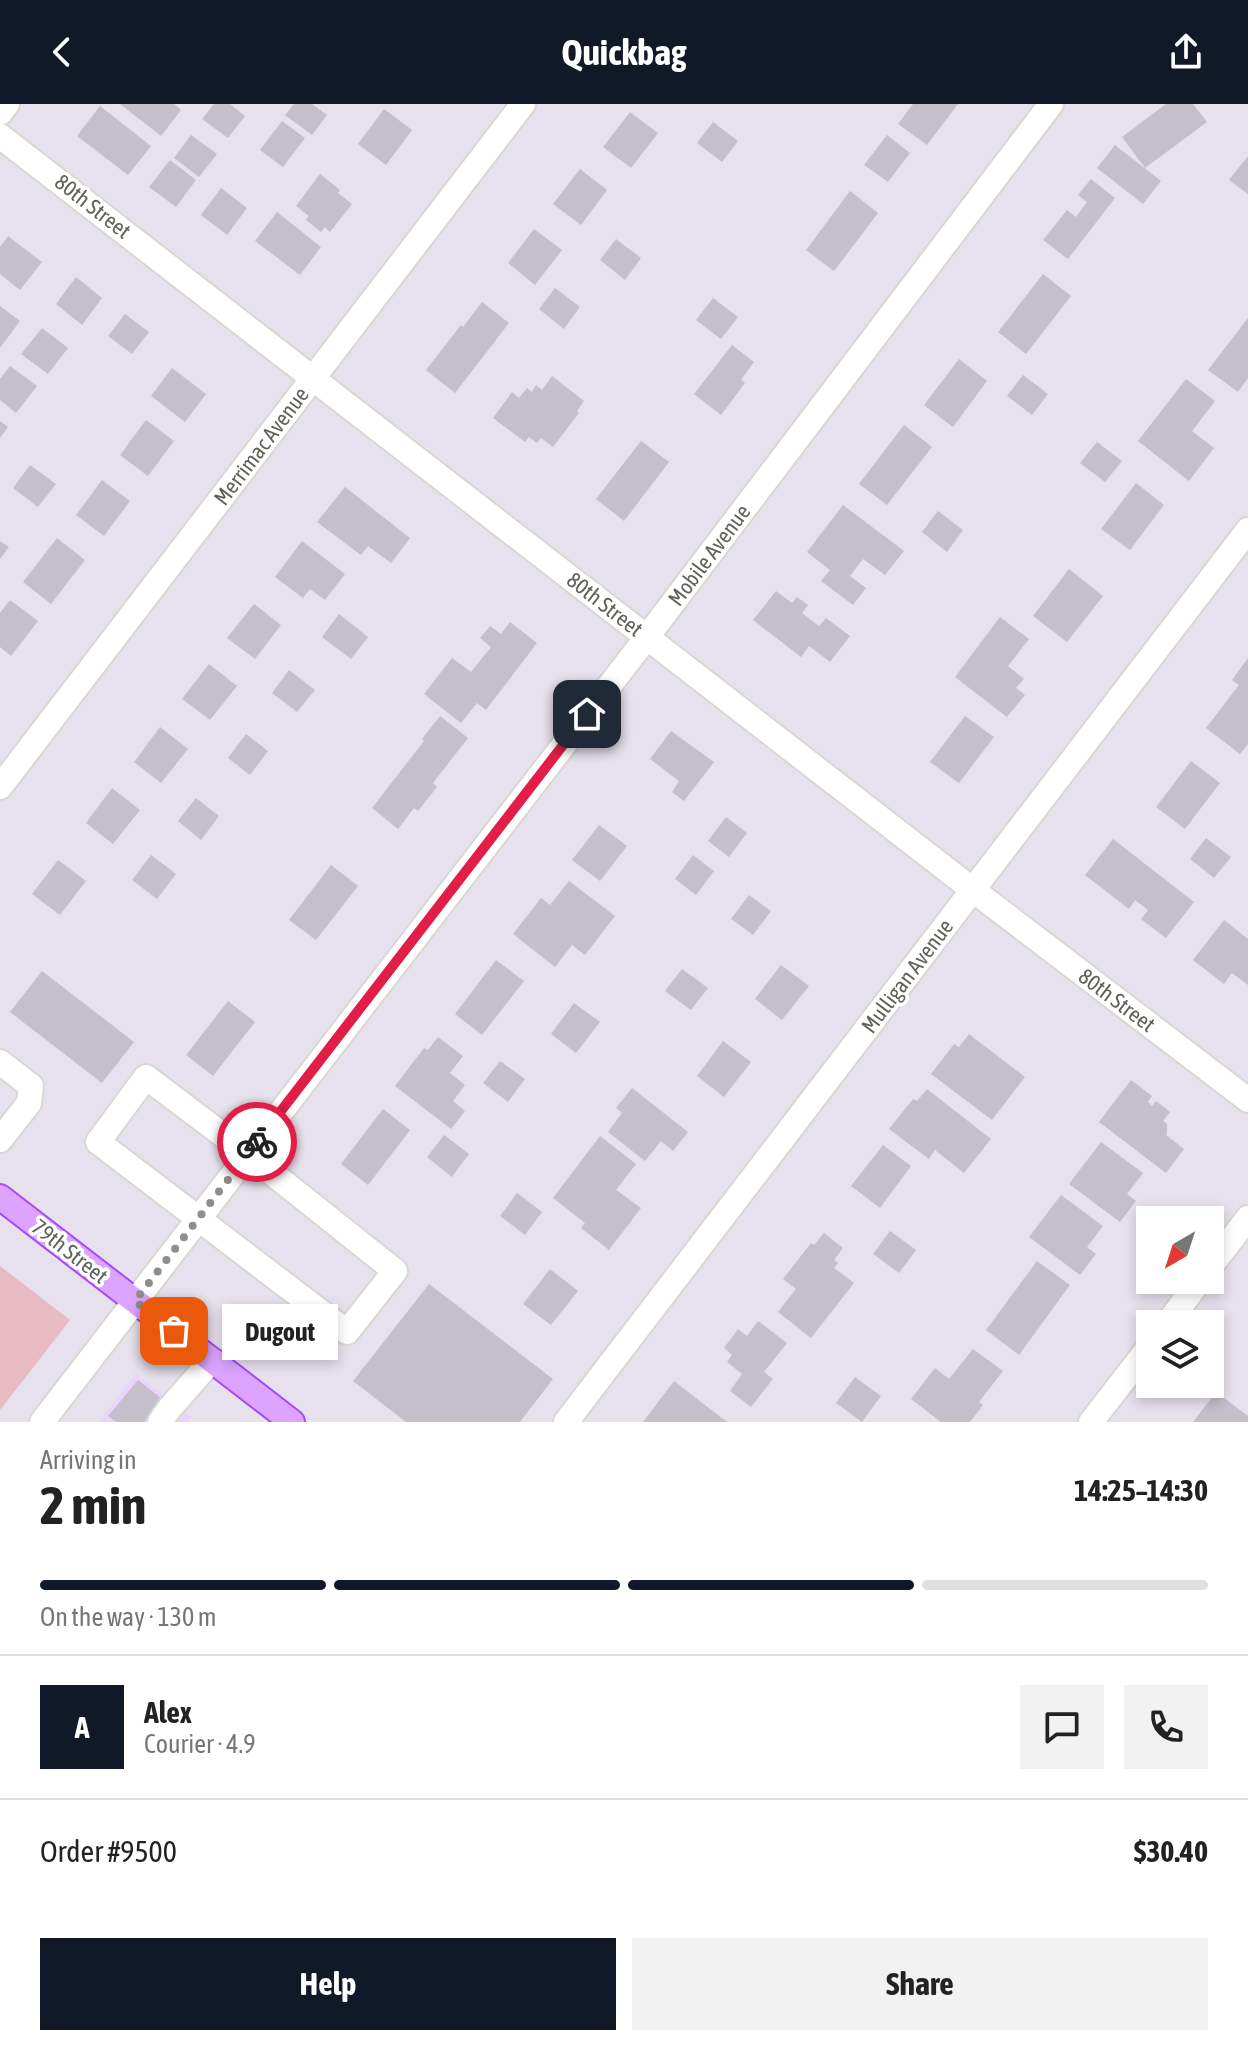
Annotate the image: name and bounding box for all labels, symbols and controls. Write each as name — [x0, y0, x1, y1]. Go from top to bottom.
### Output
icon: back — [40, 30, 84, 74]
icon: share — [1164, 30, 1208, 74]
text: Quickbag — [561, 31, 687, 73]
street label: 80th Street — [50, 168, 136, 244]
street label: Merrimac Avenue — [208, 382, 314, 510]
street label: Mobile Avenue — [662, 499, 756, 611]
street label: 80th Street — [562, 566, 648, 642]
pin — [553, 680, 621, 748]
icon: home — [565, 692, 609, 736]
street label: Mulligan Avenue — [856, 914, 958, 1038]
street label: 80th Street — [1074, 963, 1160, 1037]
courier — [217, 1102, 297, 1182]
icon: bike — [235, 1120, 279, 1164]
north arrow — [1136, 1206, 1224, 1294]
map controls — [1136, 1206, 1224, 1398]
street label: 79th Street — [27, 1213, 113, 1289]
pin — [140, 1297, 208, 1365]
callout: Dugout — [222, 1303, 338, 1359]
icon: bag — [152, 1309, 196, 1353]
button: layers — [1136, 1310, 1224, 1398]
text: Dugout — [245, 1317, 315, 1347]
text: Arriving in — [40, 1445, 137, 1475]
text: 14:25–14:30 — [1074, 1473, 1208, 1507]
text: 2 min — [40, 1475, 146, 1535]
text: On the way · 130 m — [40, 1602, 217, 1632]
button: chat — [1020, 1685, 1104, 1769]
button: phone — [1124, 1685, 1208, 1769]
text: Alex — [144, 1695, 192, 1729]
text: A — [75, 1710, 89, 1744]
text: Courier · 4.9 — [144, 1729, 255, 1759]
text: Order #9500 — [40, 1834, 177, 1868]
text: $30.40 — [1134, 1834, 1208, 1868]
button: Help — [40, 1938, 616, 2030]
button: Share — [632, 1938, 1208, 2030]

